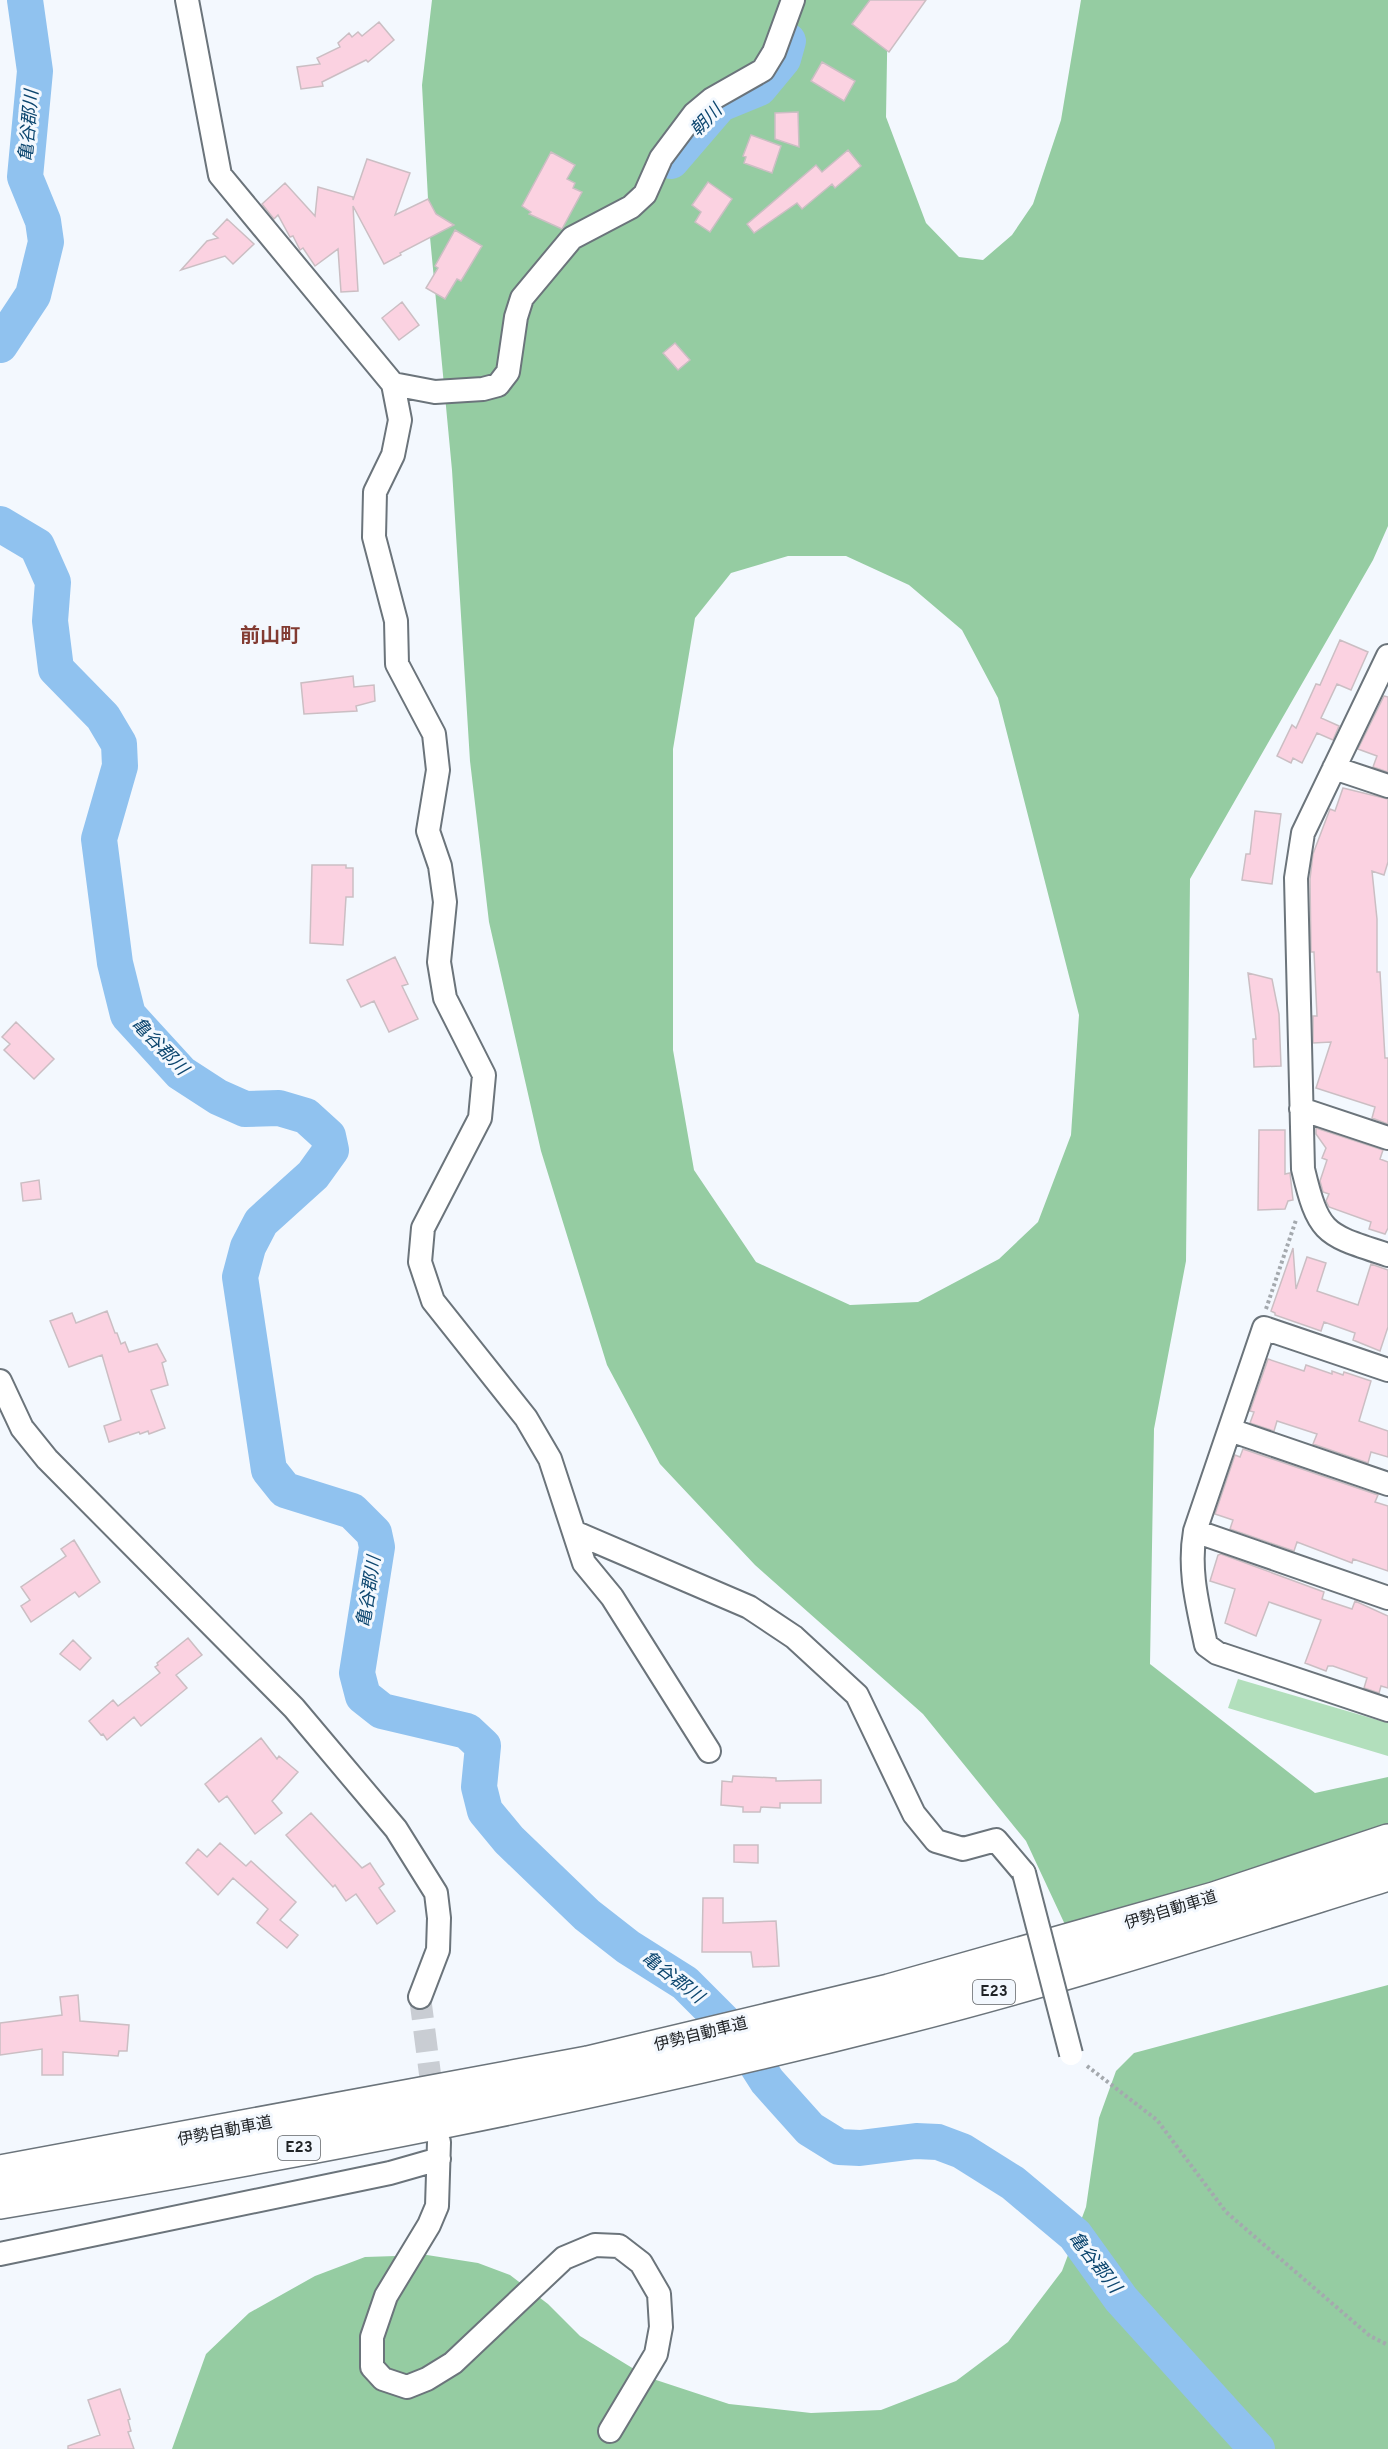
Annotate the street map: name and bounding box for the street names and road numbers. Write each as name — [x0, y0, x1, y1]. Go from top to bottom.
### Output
street label: 伊勢自動車道 — [1122, 1887, 1220, 1935]
road number: E23 — [973, 1980, 1015, 2004]
street label: 伊勢自動車道 — [652, 2014, 750, 2056]
street label: 伊勢自動車道 — [176, 2113, 274, 2151]
road number: E23 — [278, 2136, 320, 2160]

